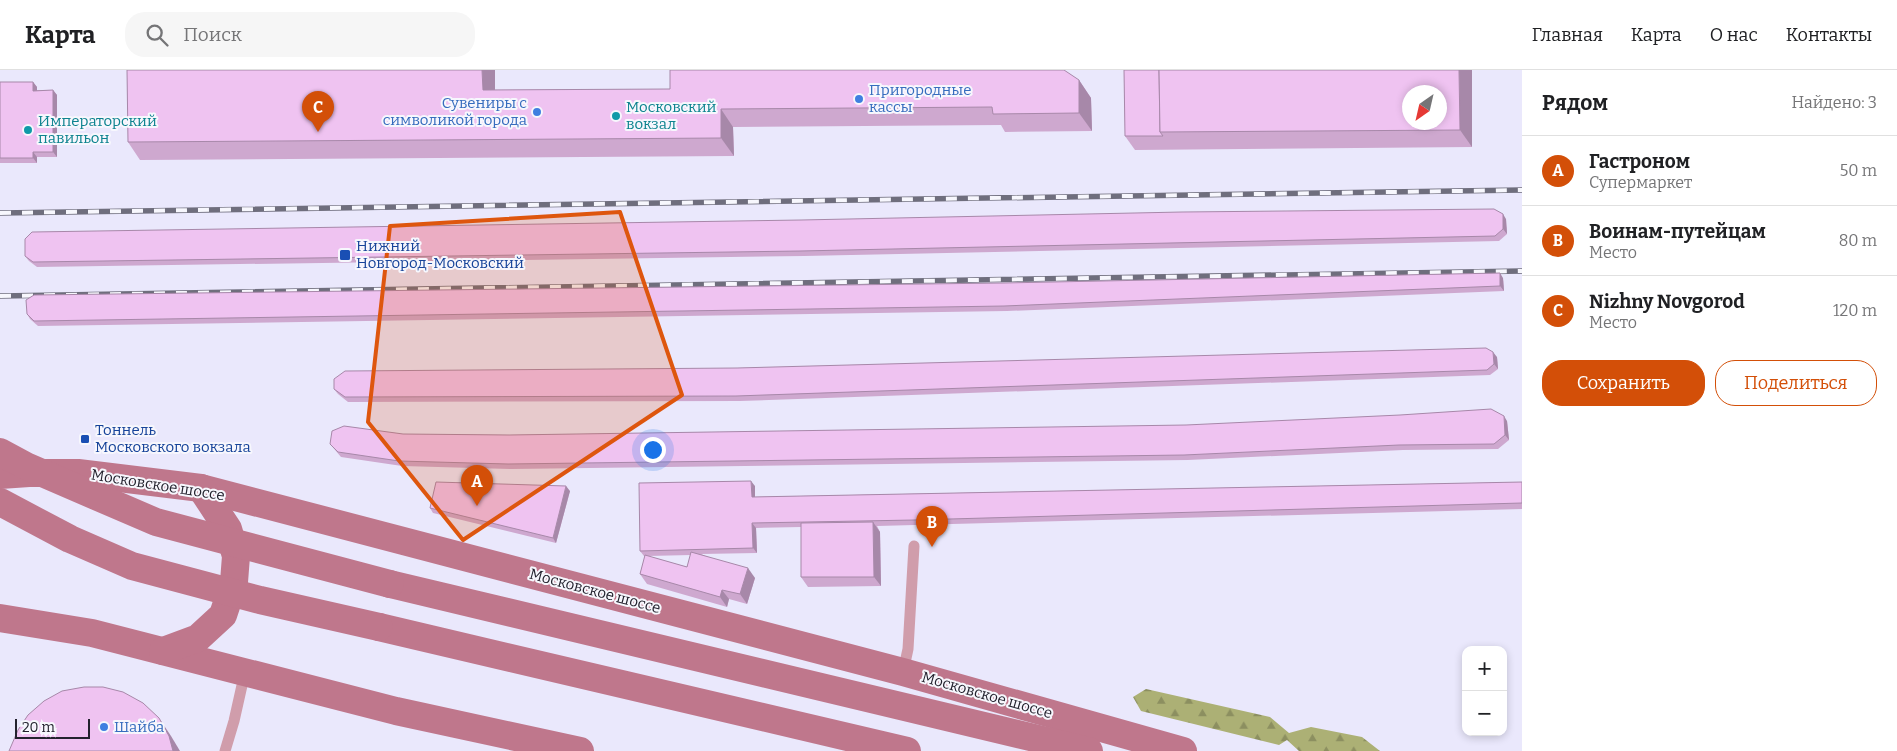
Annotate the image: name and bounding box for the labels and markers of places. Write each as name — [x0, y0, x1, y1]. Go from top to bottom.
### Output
place label: Пригородные кассы — [869, 81, 971, 116]
pin: C — [302, 91, 334, 132]
marker: Пригородные кассы — [853, 93, 865, 105]
place label: Сувениры с символикой города — [383, 94, 527, 129]
place label: Московский вокзал — [626, 98, 717, 133]
marker: Сувениры с символикой города — [531, 106, 543, 118]
marker: Московский вокзал — [610, 110, 622, 122]
place label: Императорский павильон — [38, 112, 157, 147]
marker: Императорский павильон — [22, 124, 34, 136]
place label: Нижний Новгород-Московский — [356, 237, 524, 272]
marker: Нижний Новгород-Московский — [338, 248, 352, 262]
place label: Тоннель Московского вокзала — [95, 421, 251, 456]
marker: Тоннель Московского вокзала — [79, 433, 91, 445]
pin: A — [461, 465, 493, 506]
pin: B — [916, 506, 948, 547]
place label: Шайба — [114, 718, 164, 736]
marker: Шайба — [98, 721, 110, 733]

